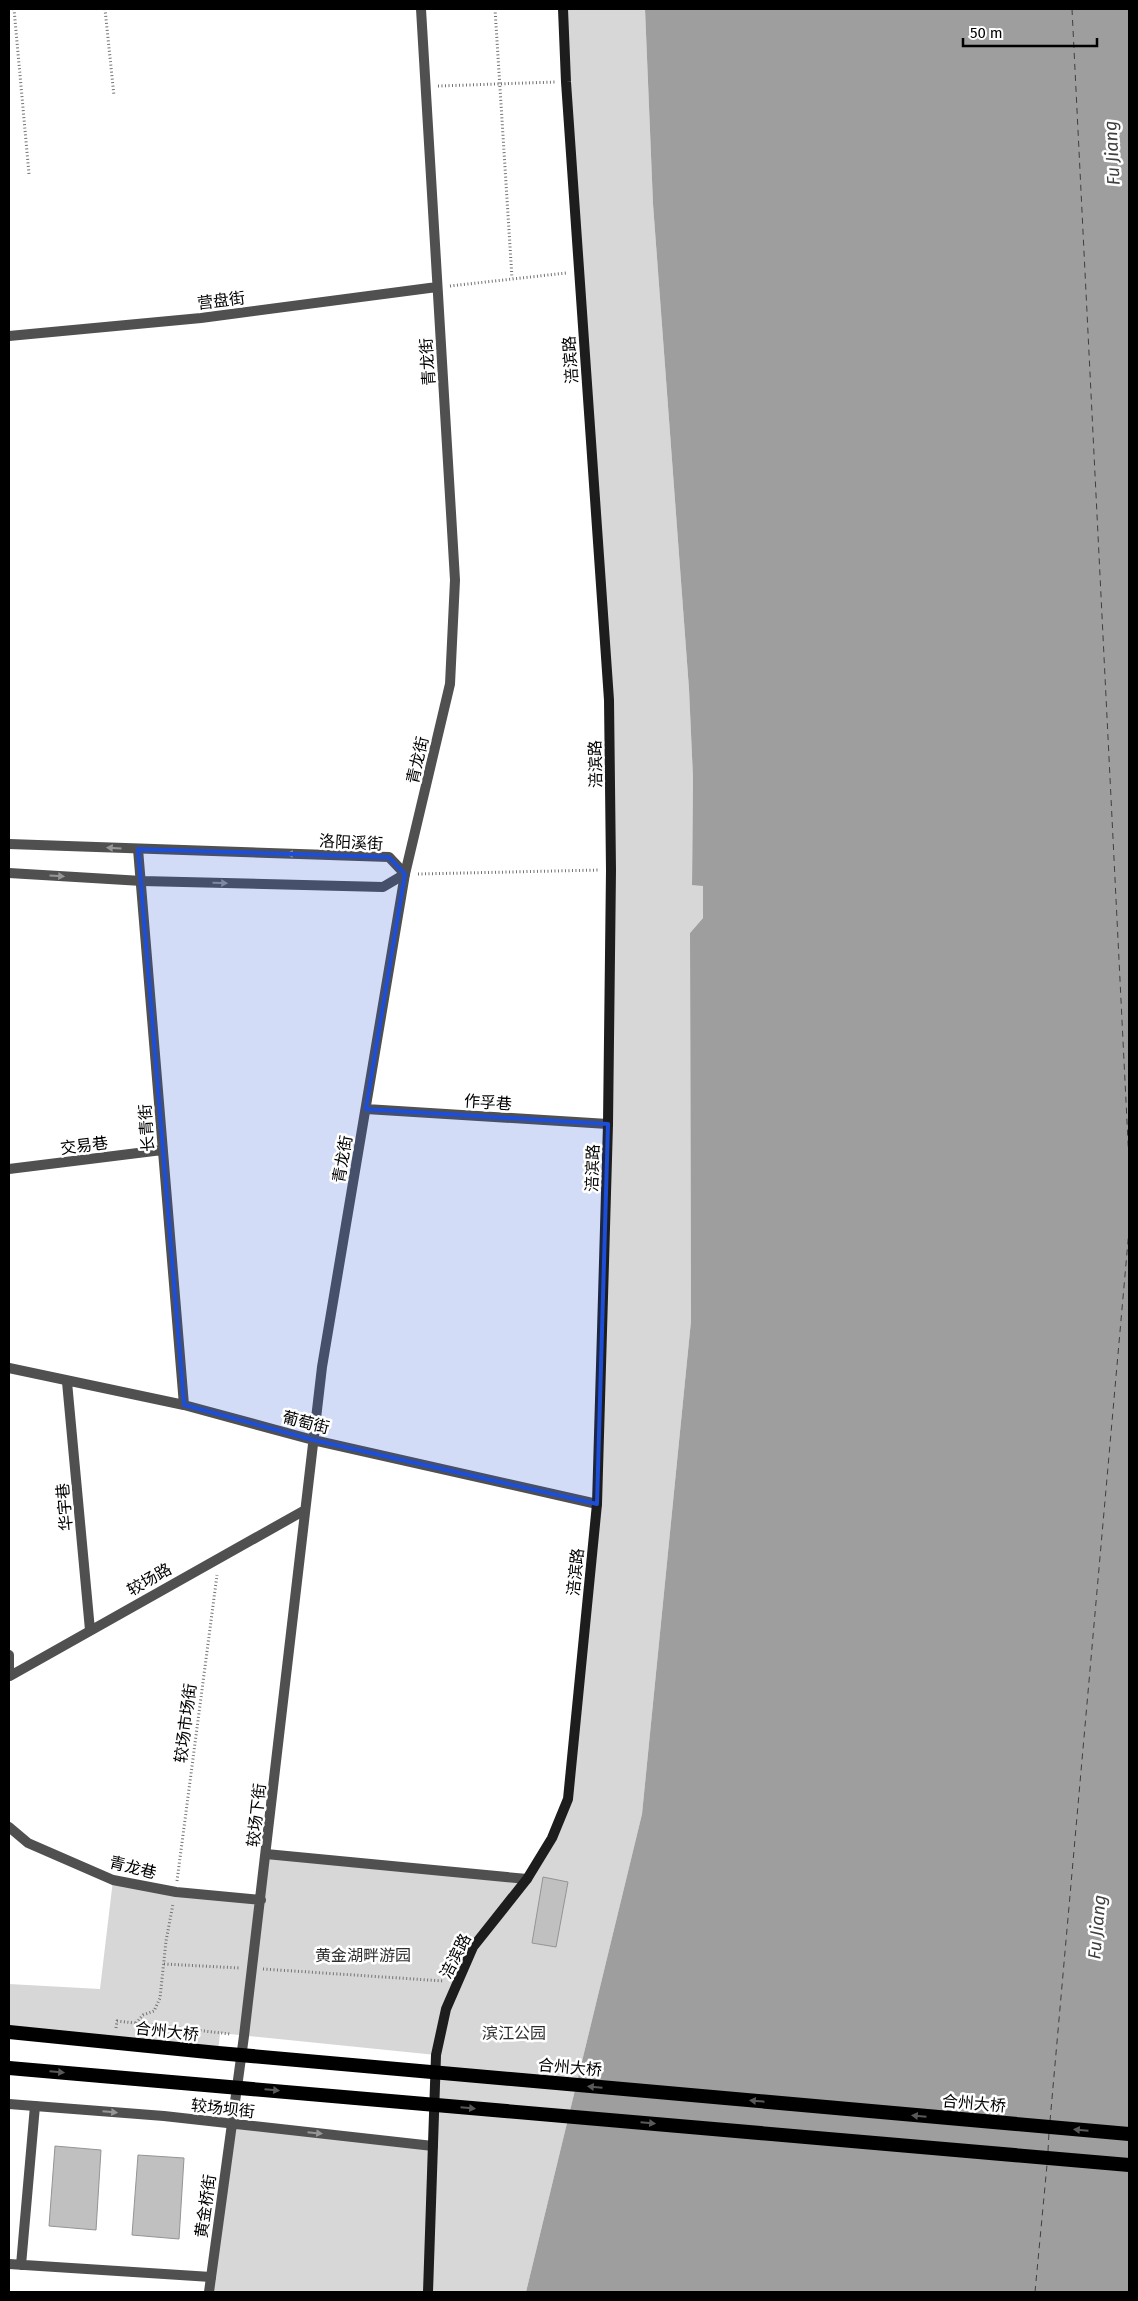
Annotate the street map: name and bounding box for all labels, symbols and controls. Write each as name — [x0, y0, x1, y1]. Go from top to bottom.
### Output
scale bar — [963, 15, 1097, 47]
text: 50 m — [970, 24, 1003, 42]
water label: Fu Jiang — [1099, 120, 1125, 186]
street label: 营盘街 — [196, 288, 246, 313]
street label: 涪滨路 — [559, 335, 582, 385]
street label: 青龙街 — [416, 337, 439, 387]
street label: 青龙街 — [403, 735, 432, 786]
street label: 涪滨路 — [586, 740, 605, 788]
street label: 洛阳溪街 — [319, 831, 383, 854]
one-way arrow — [106, 844, 122, 852]
one-way arrow — [286, 850, 302, 858]
one-way arrow — [50, 872, 66, 880]
one-way arrow — [212, 879, 228, 887]
street label: 作孚巷 — [463, 1091, 513, 1114]
street label: 长青街 — [135, 1103, 158, 1153]
street label: 交易巷 — [59, 1133, 109, 1158]
street label: 青龙街 — [329, 1134, 356, 1184]
street label: 涪滨路 — [582, 1144, 603, 1192]
street label: 葡萄街 — [280, 1407, 331, 1438]
street label: 华宇巷 — [53, 1482, 76, 1532]
street label: 涪滨路 — [564, 1547, 587, 1597]
street label: 较场路 — [124, 1559, 175, 1600]
street label: 较场市场街 — [171, 1682, 200, 1764]
street label: 较场下街 — [244, 1782, 269, 1848]
street label: 青龙巷 — [107, 1852, 158, 1883]
water label: Fu Jiang — [1083, 1894, 1111, 1960]
street label: 涪滨路 — [436, 1931, 475, 1982]
park label: 黄金湖畔游园 — [315, 1946, 411, 1965]
street label: 合州大桥 — [134, 2019, 200, 2044]
park label: 滨江公园 — [482, 2024, 546, 2043]
street label: 合州大桥 — [537, 2055, 603, 2080]
one-way arrow — [50, 2068, 66, 2076]
one-way arrow — [587, 2083, 603, 2091]
one-way arrow — [264, 2087, 280, 2095]
street label: 合州大桥 — [941, 2091, 1007, 2116]
street label: 较场坝街 — [190, 2096, 256, 2121]
one-way arrow — [749, 2097, 765, 2105]
one-way arrow — [461, 2104, 477, 2112]
one-way arrow — [102, 2108, 118, 2116]
one-way arrow — [911, 2111, 927, 2119]
one-way arrow — [640, 2119, 656, 2127]
one-way arrow — [1072, 2126, 1088, 2134]
one-way arrow — [308, 2129, 324, 2137]
street label: 黄金桥街 — [192, 2173, 219, 2239]

